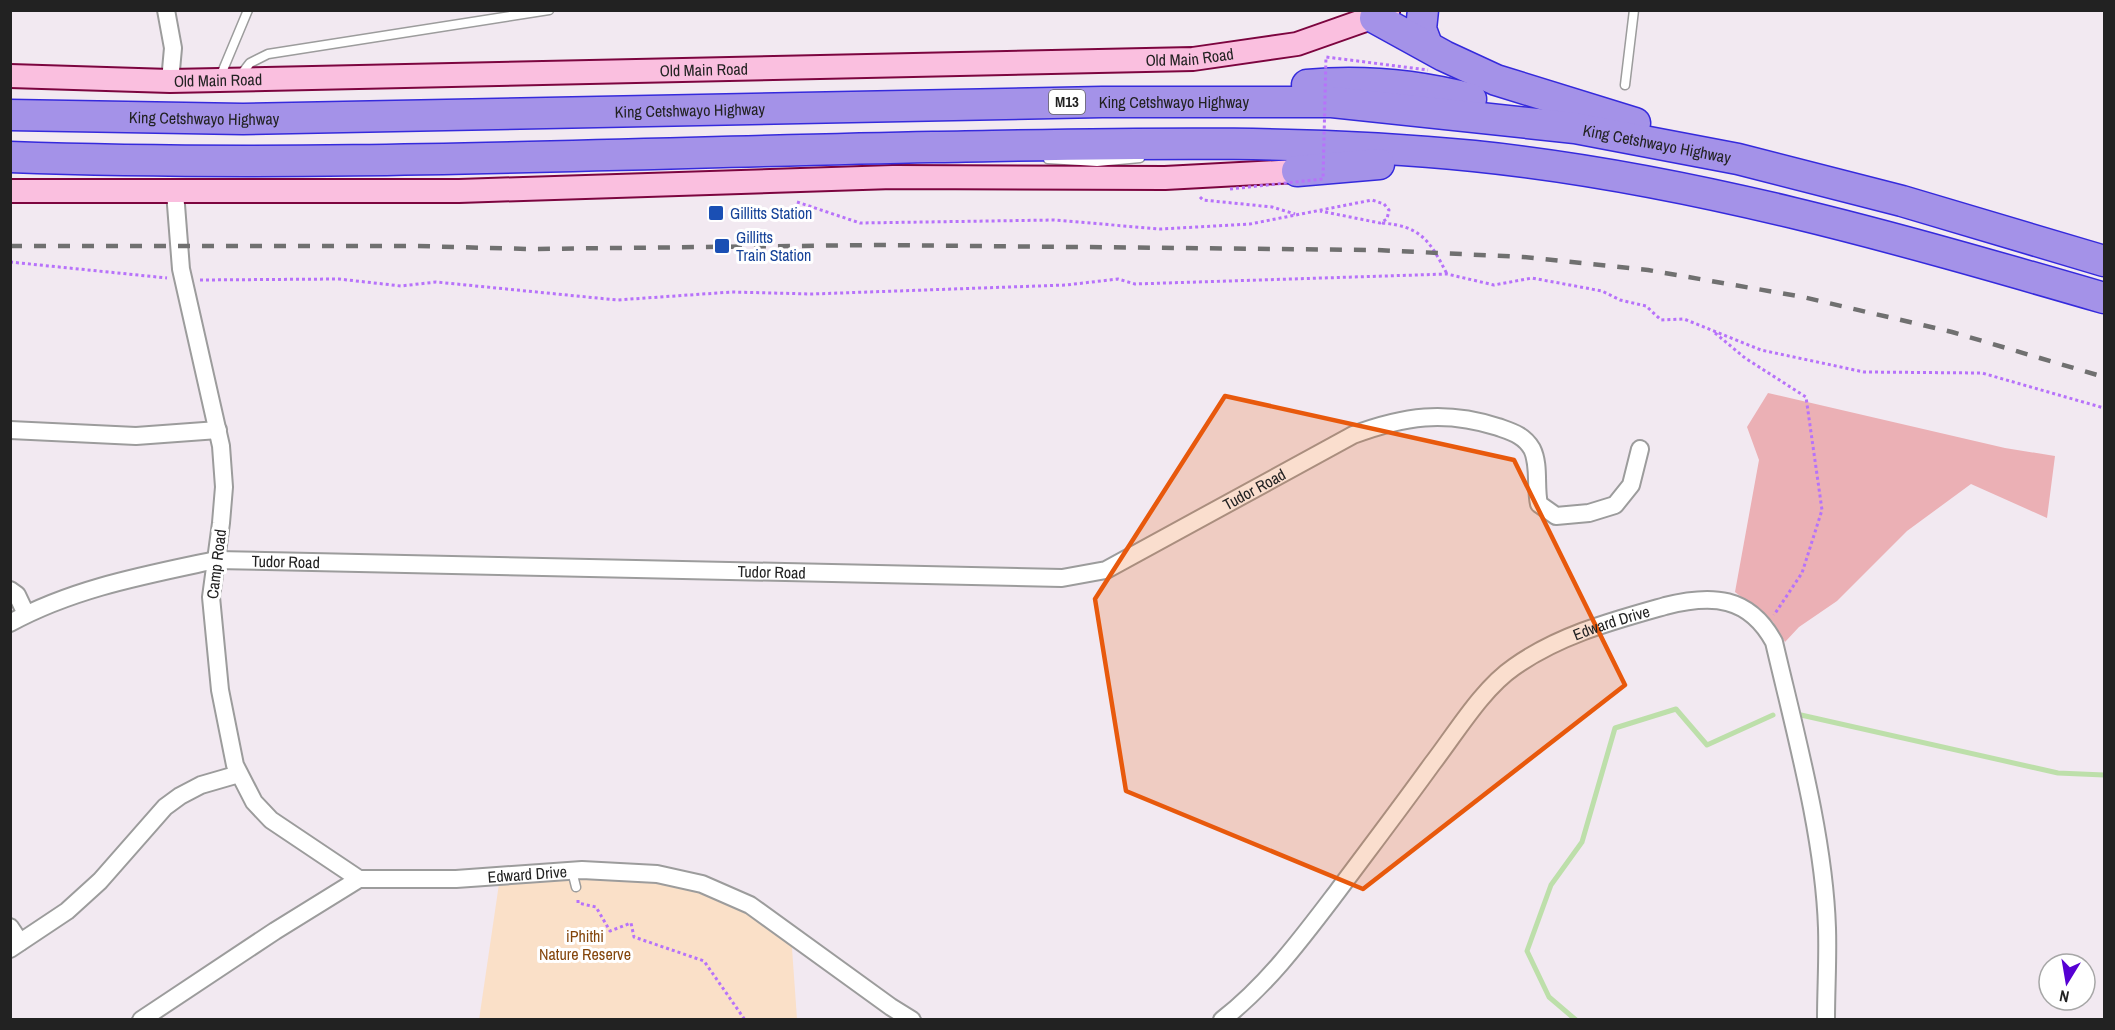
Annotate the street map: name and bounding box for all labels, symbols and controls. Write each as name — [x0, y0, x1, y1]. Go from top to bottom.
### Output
street label: Old Main Road — [1145, 42, 1235, 71]
street label: Old Main Road — [659, 58, 748, 81]
street label: Old Main Road — [174, 68, 262, 92]
road number: M13 — [1049, 90, 1085, 114]
street label: King Cetshwayo Highway — [1099, 91, 1249, 113]
street label: King Cetshwayo Highway — [615, 98, 766, 123]
street label: King Cetshwayo Highway — [129, 106, 280, 130]
street label: King Cetshwayo Highway — [1581, 119, 1733, 169]
place label: Gillitts Station — [730, 202, 812, 224]
marker: Gillitts Station — [707, 204, 725, 222]
place label: Gillitts Train Station — [736, 226, 811, 266]
marker: Gillitts Train Station — [713, 237, 731, 255]
street label: Tudor Road — [1219, 463, 1289, 515]
street label: Camp Road — [201, 528, 231, 600]
street label: Tudor Road — [251, 550, 320, 573]
street label: Tudor Road — [737, 560, 806, 584]
street label: Edward Drive — [1570, 600, 1652, 645]
street label: Edward Drive — [487, 860, 568, 888]
park label: iPhithi Nature Reserve — [539, 925, 631, 965]
north arrow — [2037, 952, 2097, 1012]
text: N — [2057, 985, 2071, 1008]

